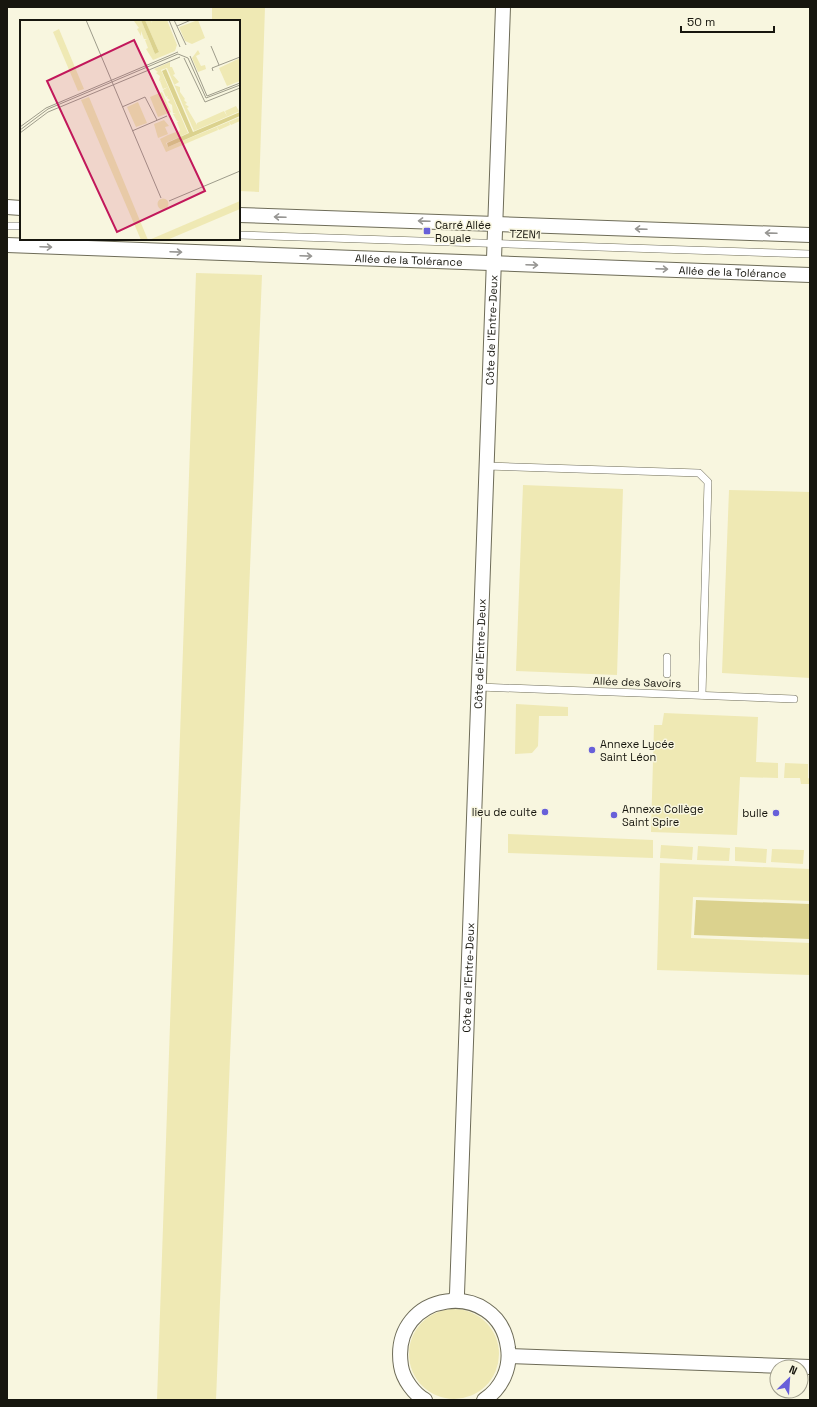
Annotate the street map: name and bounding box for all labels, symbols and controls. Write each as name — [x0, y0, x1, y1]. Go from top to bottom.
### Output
scale bar — [681, 8, 774, 34]
text: 50 m — [687, 14, 715, 30]
inset map — [20, 20, 240, 240]
one-way arrow — [274, 213, 287, 221]
one-way arrow — [418, 218, 431, 225]
place label: Carré Allée Royale — [435, 218, 491, 245]
one-way arrow — [635, 225, 648, 233]
marker: Carré Allée Royale — [422, 226, 432, 236]
street label: TZEN1 — [509, 226, 541, 242]
one-way arrow — [765, 230, 778, 237]
one-way arrow — [39, 243, 52, 250]
one-way arrow — [169, 248, 182, 256]
street label: Allée de la Tolérance — [355, 251, 463, 269]
one-way arrow — [299, 253, 312, 260]
one-way arrow — [525, 261, 538, 268]
street label: Allée de la Tolérance — [678, 263, 787, 281]
one-way arrow — [655, 266, 668, 273]
street label: Côte de l'Entre-Deux — [482, 274, 500, 385]
street label: Côte de l'Entre-Deux — [471, 598, 489, 709]
street label: Allée des Savoirs — [593, 673, 682, 691]
place label: Annexe Lycée Saint Léon — [600, 737, 674, 764]
marker: Annexe Lycée Saint Léon — [587, 745, 597, 755]
place label: Annexe Collège Saint Spire — [622, 802, 703, 829]
place label: lieu de culte — [472, 805, 537, 819]
place label: bulle — [742, 806, 768, 820]
marker: lieu de culte — [540, 807, 550, 817]
marker: bulle — [771, 808, 781, 818]
marker: Annexe Collège Saint Spire — [609, 810, 619, 820]
street label: Côte de l'Entre-Deux — [459, 922, 477, 1033]
north arrow — [769, 1359, 809, 1399]
text: N — [787, 1362, 800, 1378]

